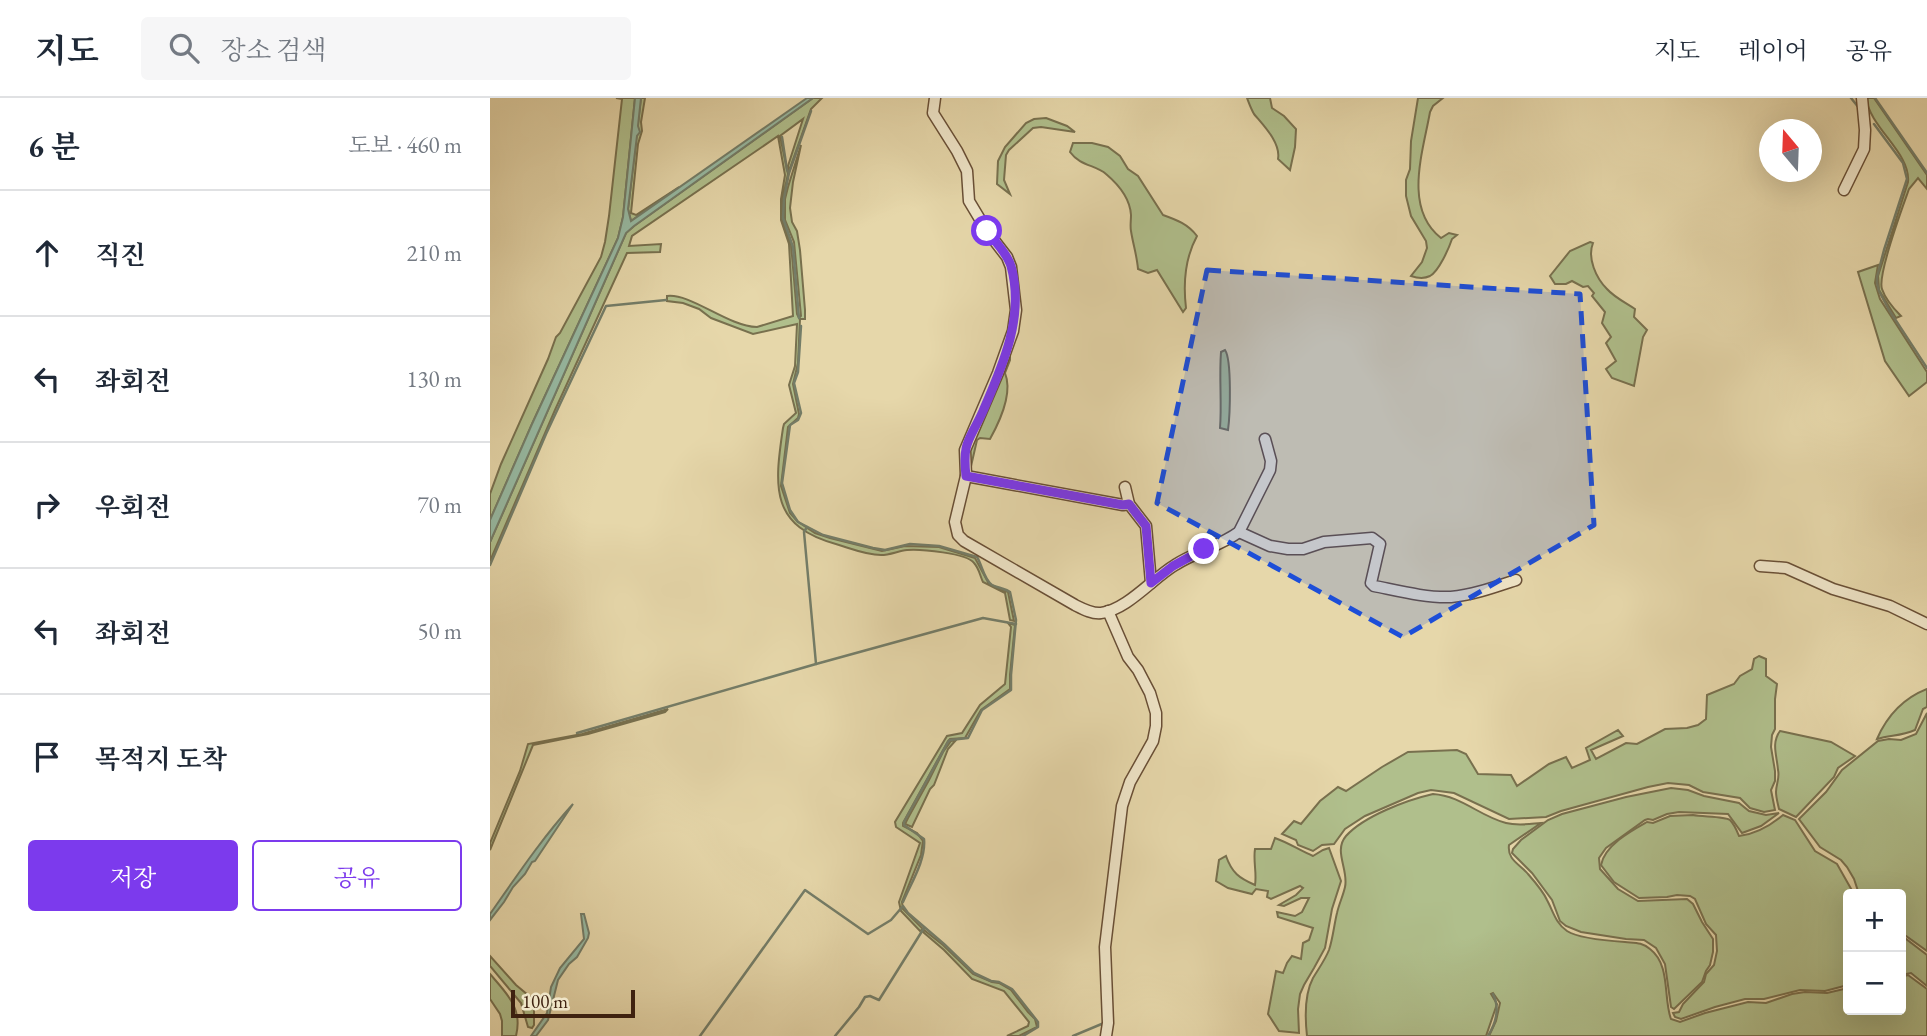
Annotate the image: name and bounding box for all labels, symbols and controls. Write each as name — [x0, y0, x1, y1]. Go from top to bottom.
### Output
search box — [141, 17, 631, 80]
text: 지도 — [35, 29, 99, 72]
icon: search — [165, 29, 203, 67]
text: 장소 검색 — [221, 33, 326, 67]
text: 지도 — [1654, 35, 1700, 66]
text: 레이어 — [1738, 35, 1808, 66]
text: 공유 — [1846, 35, 1892, 66]
north arrow — [1759, 119, 1822, 182]
text: 6 분 — [28, 127, 80, 166]
text: 도보 · 460 m — [348, 130, 462, 160]
route start — [971, 215, 1002, 246]
icon: ahead — [28, 234, 66, 272]
text: 직진 — [95, 238, 145, 272]
text: 210 m — [406, 238, 462, 268]
icon: left — [28, 360, 66, 398]
text: 좌회전 — [95, 364, 170, 398]
text: 130 m — [406, 364, 462, 394]
icon: right — [28, 486, 66, 524]
text: 우회전 — [95, 490, 170, 524]
text: 70 m — [417, 490, 462, 520]
route end — [1188, 533, 1219, 564]
icon: left — [28, 612, 66, 650]
text: 좌회전 — [95, 616, 170, 650]
text: 50 m — [417, 616, 462, 646]
icon: arrive — [28, 738, 66, 776]
text: 목적지 도착 — [95, 742, 227, 776]
button: 저장 — [28, 840, 238, 911]
button: 공유 — [252, 840, 462, 911]
map controls — [1843, 889, 1906, 1015]
button: + — [1843, 889, 1906, 952]
button: − — [1843, 952, 1906, 1015]
scale bar — [511, 987, 635, 1019]
text: 100 m — [522, 989, 568, 1014]

